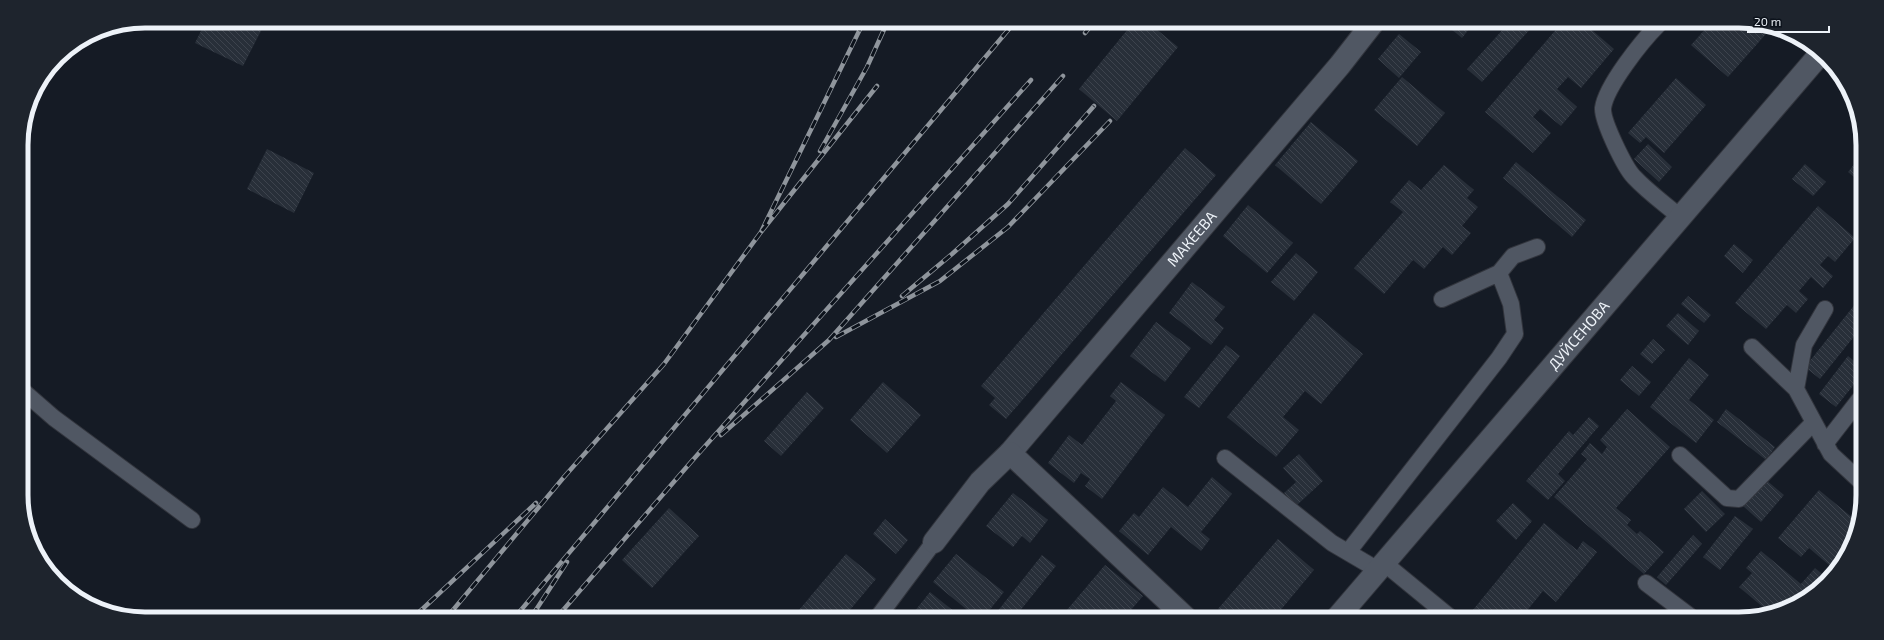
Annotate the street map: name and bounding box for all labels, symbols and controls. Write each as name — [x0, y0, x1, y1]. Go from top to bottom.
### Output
scale bar — [1748, 8, 1829, 34]
text: 20 m — [1754, 14, 1781, 28]
street label: МАКЕЕВА — [1163, 206, 1220, 270]
street label: ДУЙСЕНОВА — [1544, 296, 1613, 373]

